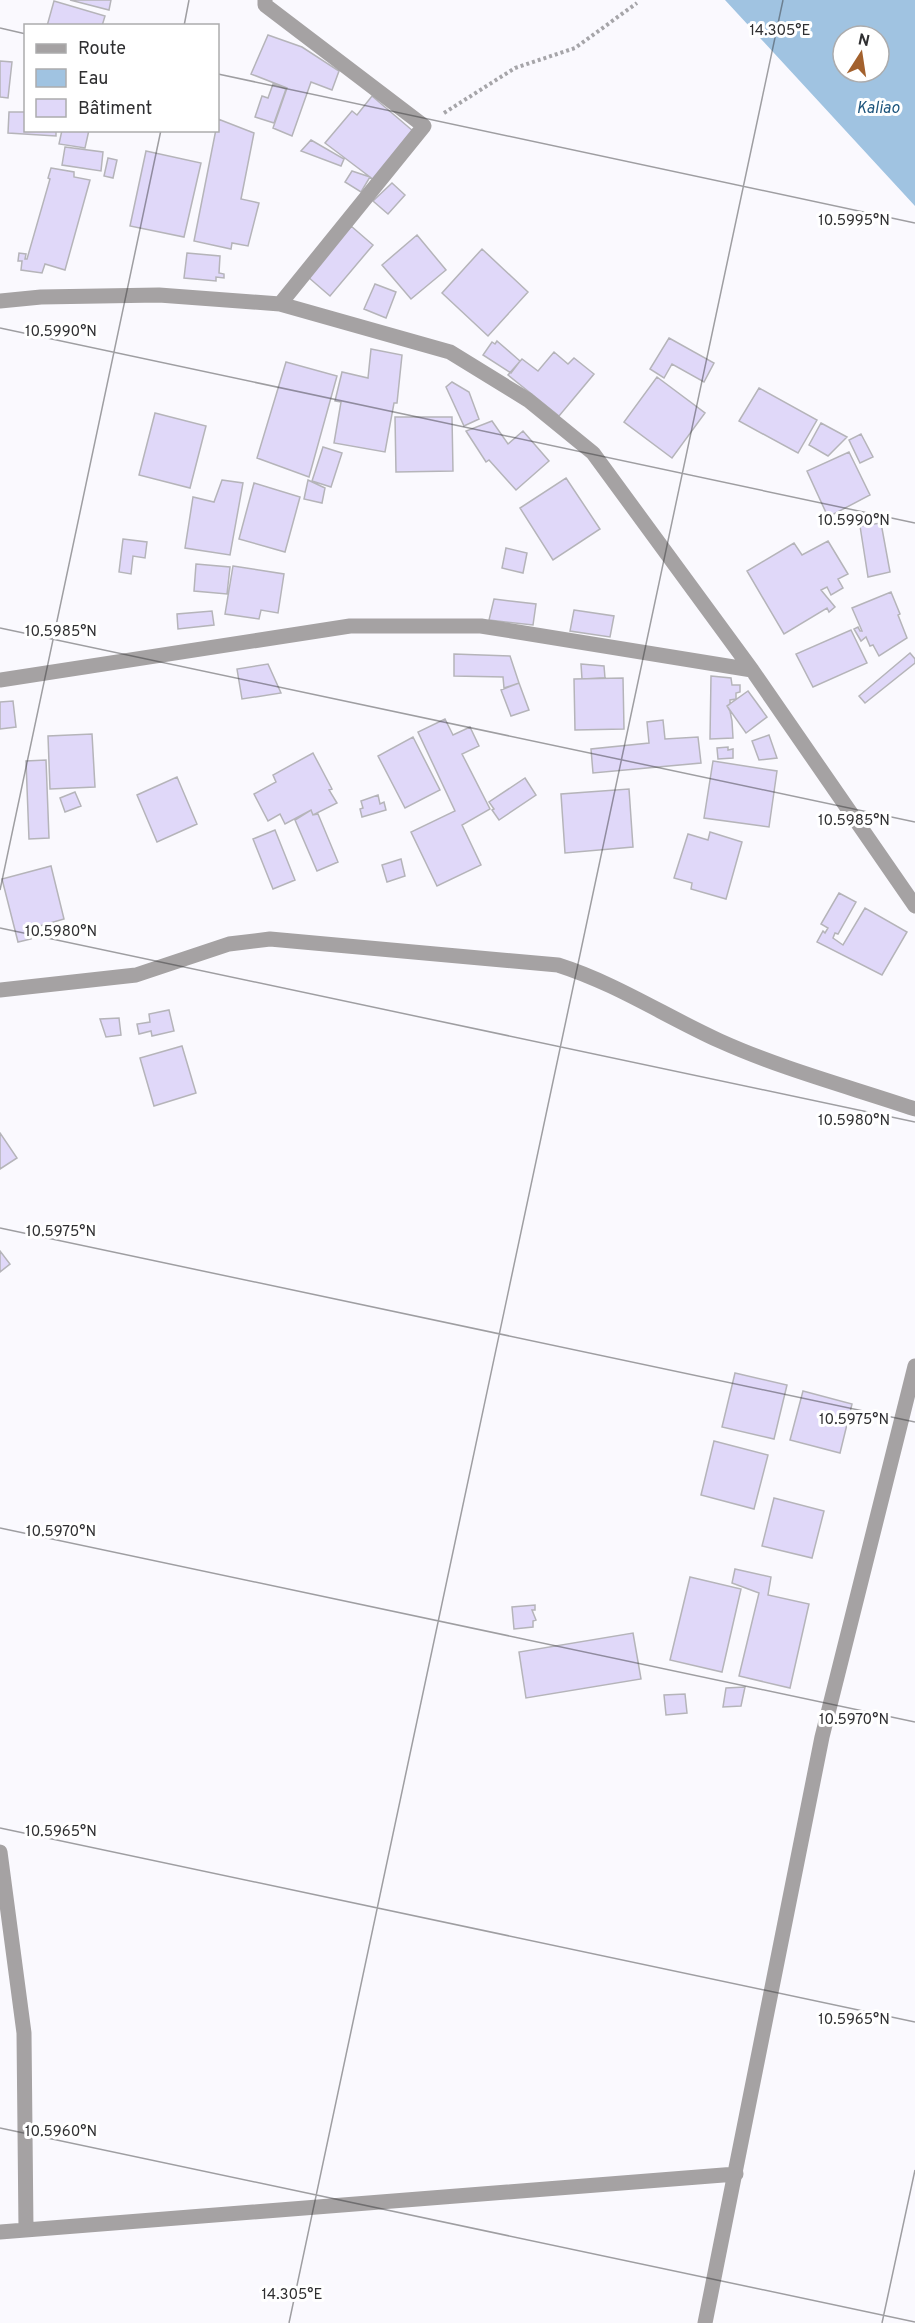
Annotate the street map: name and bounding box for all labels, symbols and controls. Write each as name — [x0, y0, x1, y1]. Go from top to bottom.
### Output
text: 14.305°E — [750, 22, 810, 41]
legend — [24, 24, 219, 132]
north arrow — [831, 24, 891, 84]
text: N — [856, 30, 871, 52]
text: Route — [78, 38, 126, 61]
text: Eau — [78, 68, 108, 91]
text: Bâtiment — [78, 98, 152, 121]
water label: Kaliao — [857, 99, 900, 119]
text: 10.5995°N — [818, 212, 890, 231]
text: 10.5990°N — [25, 323, 97, 342]
text: 10.5990°N — [818, 512, 890, 531]
text: 10.5985°N — [25, 623, 97, 642]
text: 10.5985°N — [818, 812, 890, 831]
text: 10.5980°N — [25, 923, 97, 942]
text: 10.5980°N — [818, 1112, 890, 1131]
text: 10.5975°N — [26, 1223, 96, 1242]
text: 10.5975°N — [819, 1411, 889, 1430]
text: 10.5970°N — [26, 1523, 96, 1542]
text: 10.5970°N — [819, 1711, 889, 1730]
text: 10.5965°N — [25, 1823, 97, 1842]
text: 10.5965°N — [818, 2011, 890, 2030]
text: 10.5960°N — [25, 2123, 97, 2142]
text: 14.305°E — [262, 2286, 322, 2305]

